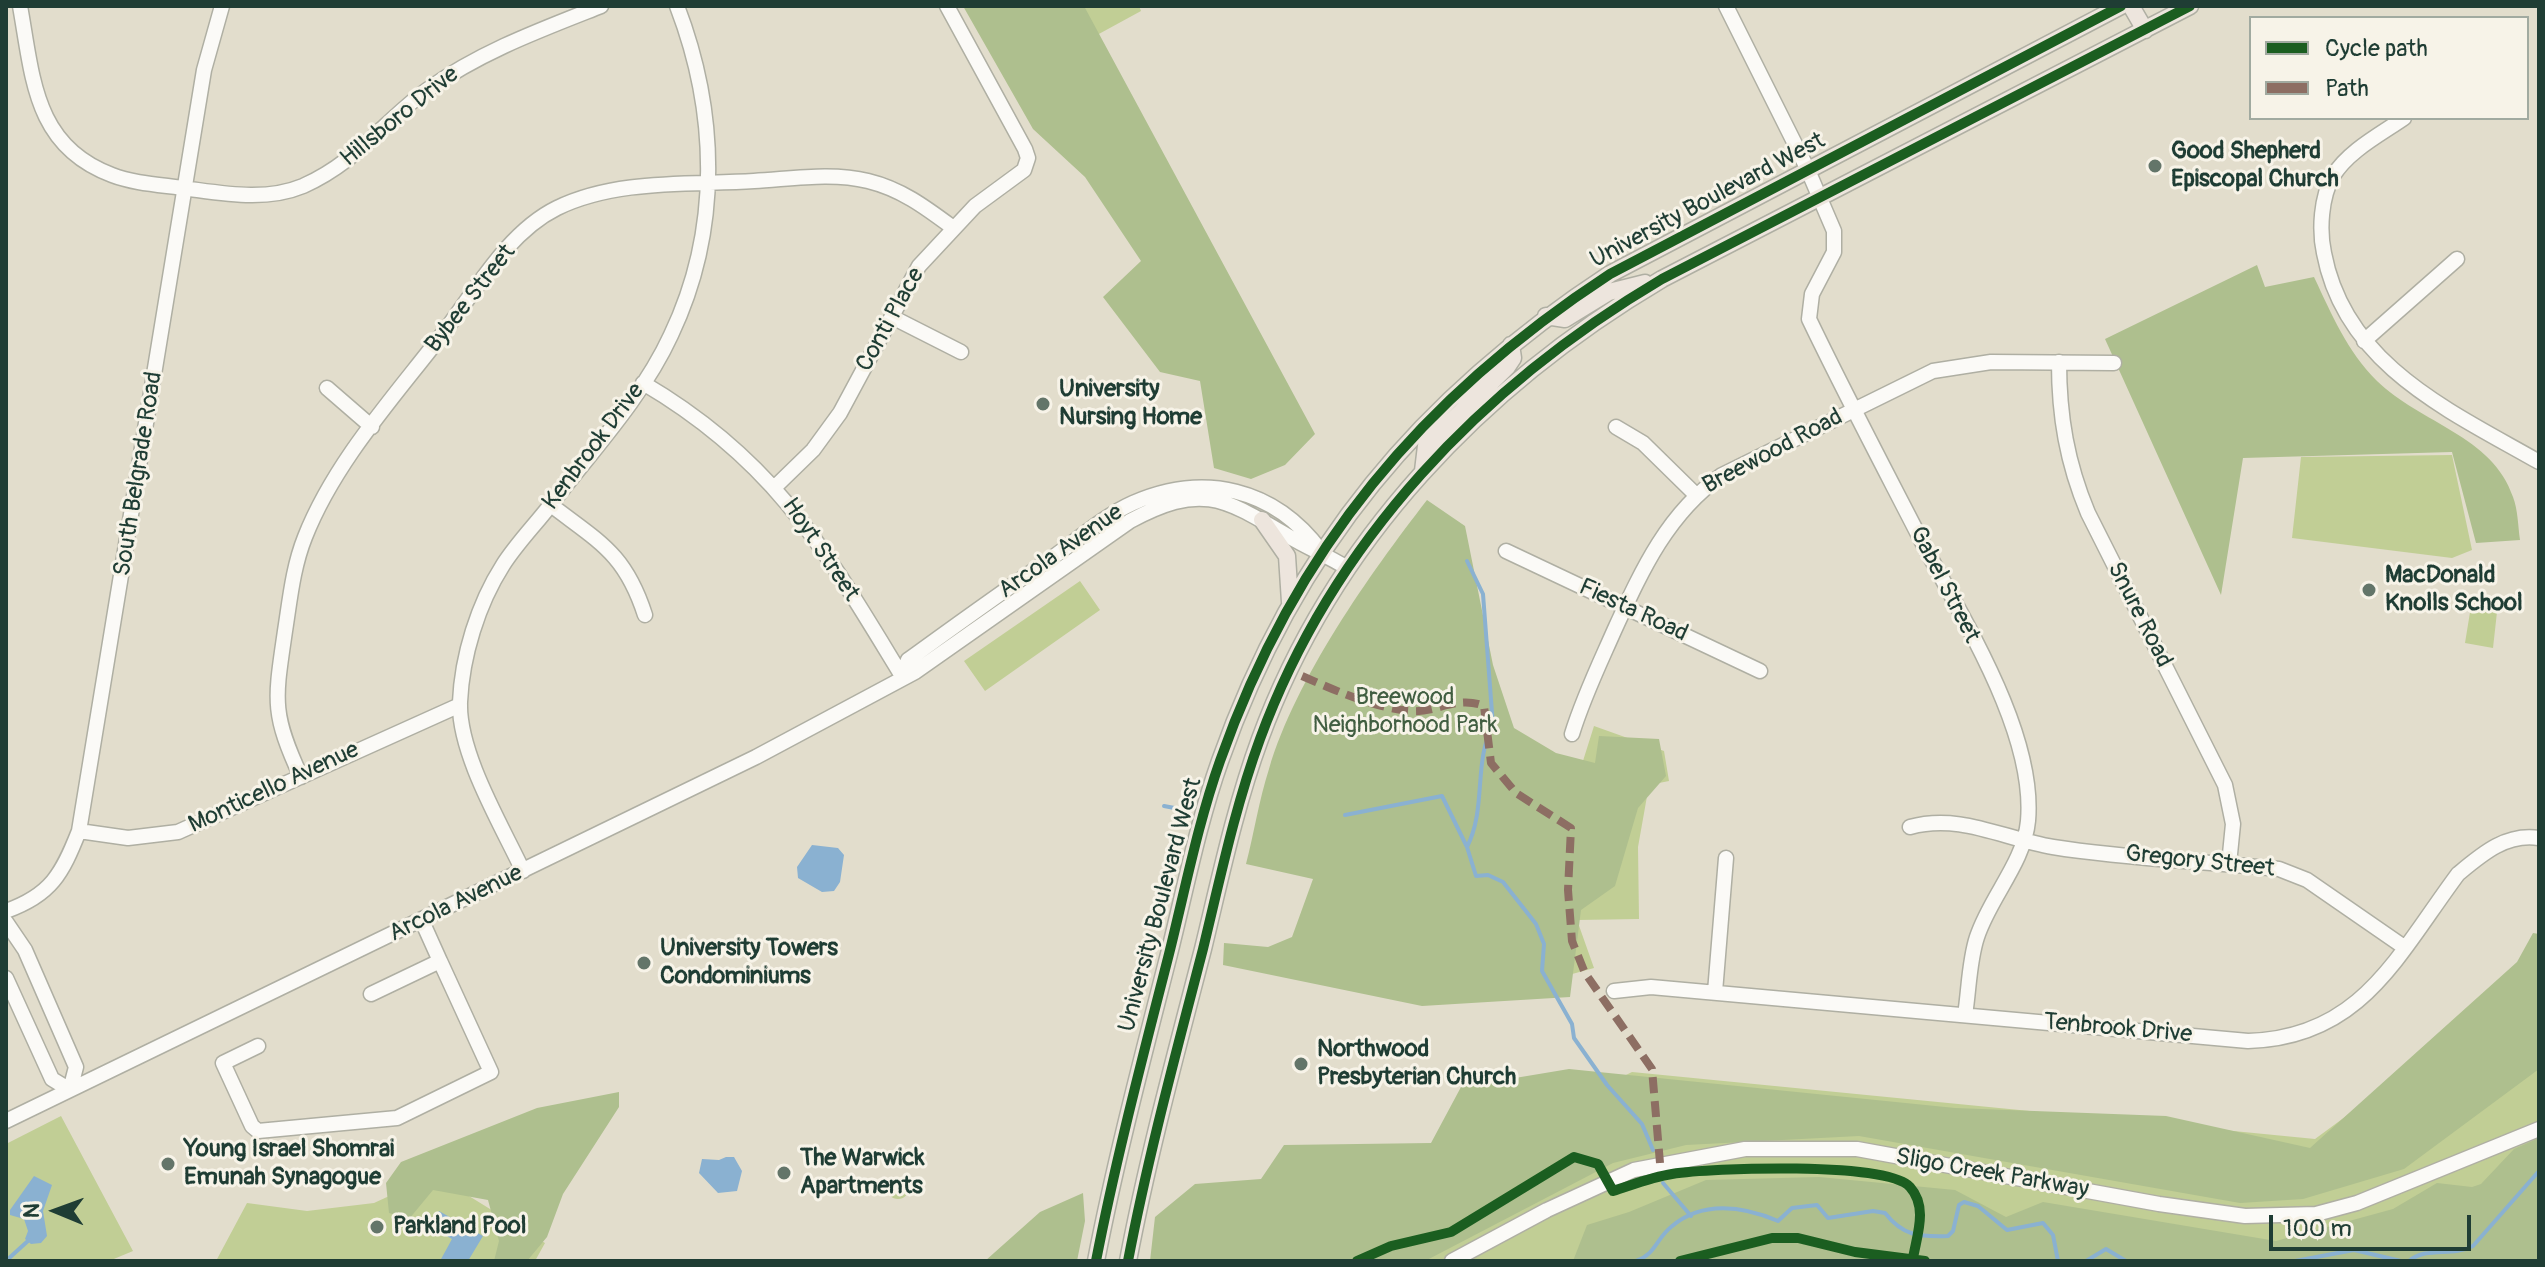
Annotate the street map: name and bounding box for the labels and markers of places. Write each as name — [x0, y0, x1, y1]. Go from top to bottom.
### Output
place label: Good Shepherd Episcopal Church — [2171, 138, 2339, 194]
marker: Good Shepherd Episcopal Church — [2146, 157, 2164, 175]
place label: University Nursing Home — [1059, 376, 1202, 432]
marker: University Nursing Home — [1034, 395, 1052, 413]
place label: MacDonald Knolls School — [2385, 562, 2523, 618]
marker: MacDonald Knolls School — [2360, 581, 2378, 599]
place label: University Towers Condominiums — [660, 935, 838, 991]
marker: University Towers Condominiums — [635, 954, 653, 972]
place label: Northwood Presbyterian Church — [1317, 1036, 1516, 1092]
marker: Northwood Presbyterian Church — [1292, 1055, 1310, 1073]
place label: Young Israel Shomrai Emunah Synagogue — [184, 1136, 394, 1192]
place label: The Warwick Apartments — [800, 1145, 925, 1201]
marker: Young Israel Shomrai Emunah Synagogue — [159, 1155, 177, 1173]
marker: The Warwick Apartments — [775, 1164, 793, 1182]
place label: Parkland Pool — [393, 1213, 526, 1241]
marker: Parkland Pool — [368, 1218, 386, 1236]

